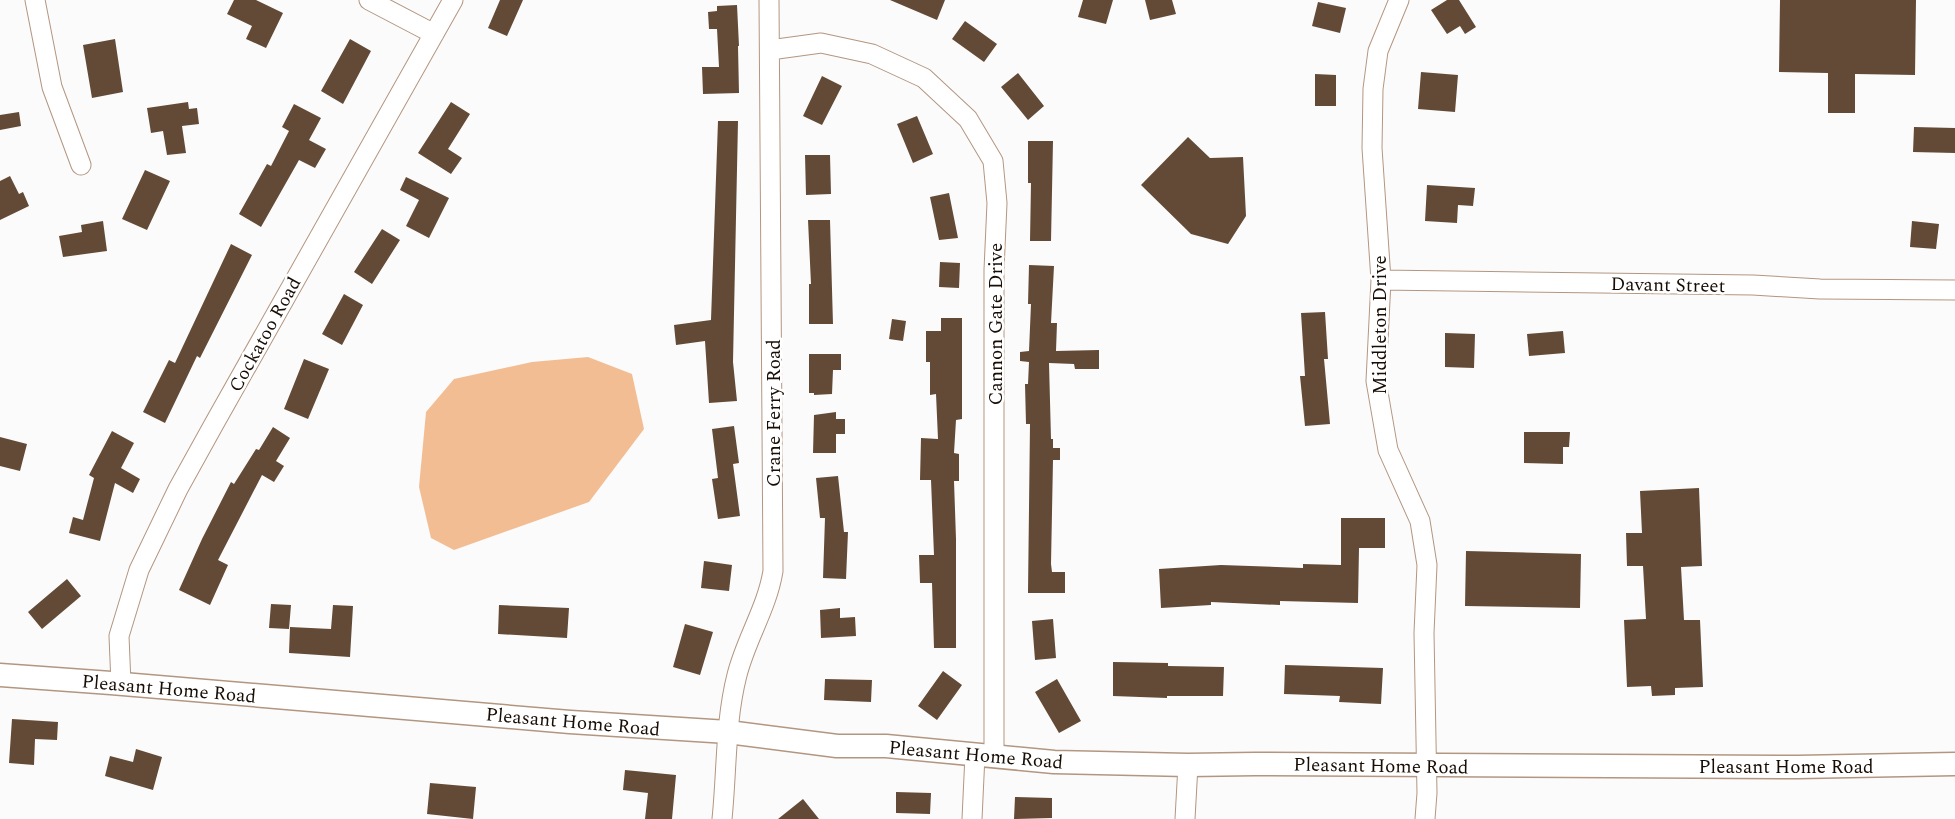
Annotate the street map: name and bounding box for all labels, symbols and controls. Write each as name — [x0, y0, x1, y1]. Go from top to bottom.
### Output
street label: Cannon Gate Drive — [982, 243, 1011, 405]
street label: Middleton Drive — [1366, 255, 1395, 395]
street label: Davant Street — [1610, 270, 1726, 301]
street label: Cockatoo Road — [222, 272, 309, 398]
street label: Crane Ferry Road — [760, 339, 789, 487]
street label: Pleasant Home Road — [80, 667, 257, 712]
street label: Pleasant Home Road — [484, 700, 661, 745]
street label: Pleasant Home Road — [887, 733, 1064, 778]
street label: Pleasant Home Road — [1293, 750, 1469, 783]
street label: Pleasant Home Road — [1698, 753, 1874, 782]

